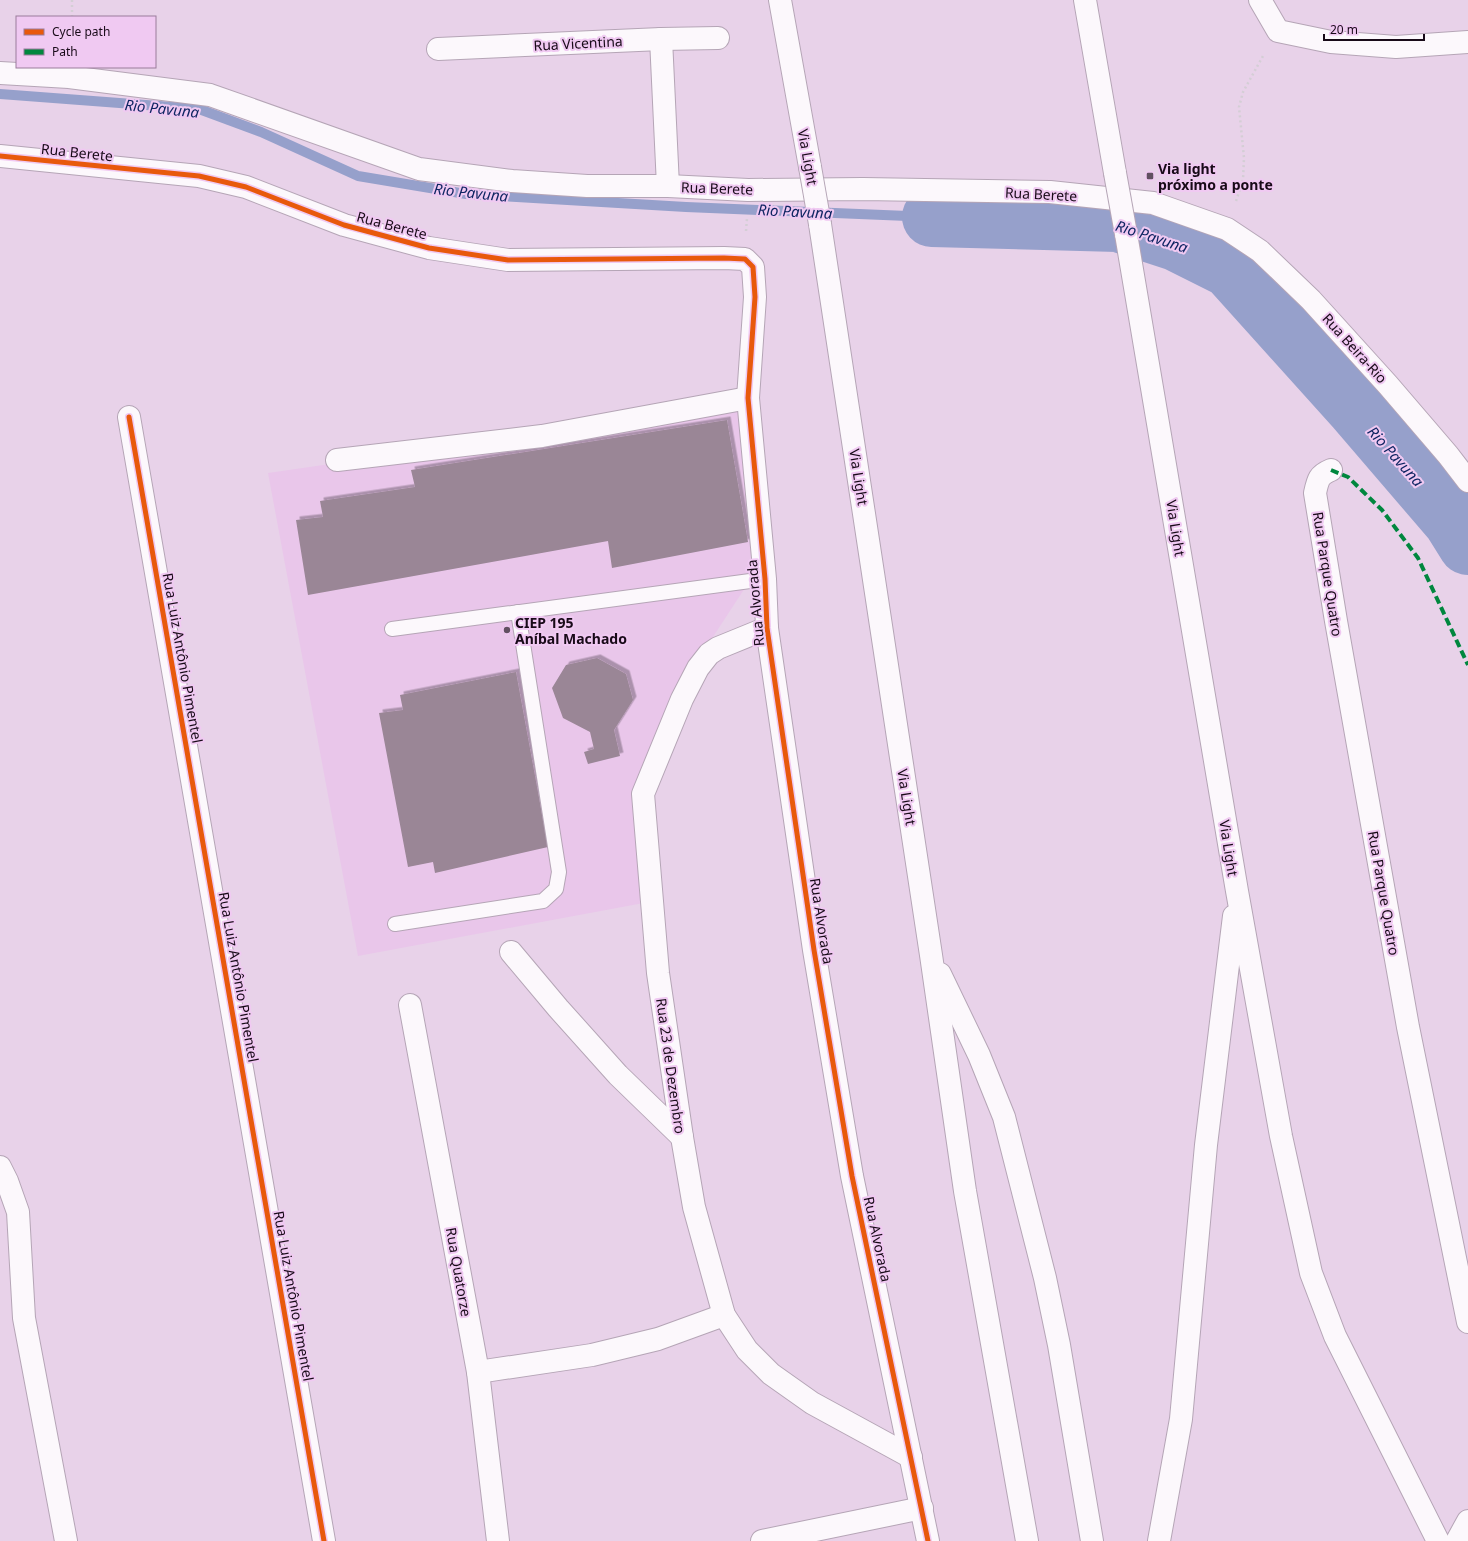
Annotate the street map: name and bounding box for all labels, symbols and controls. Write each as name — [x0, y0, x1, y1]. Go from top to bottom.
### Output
legend — [16, 16, 156, 68]
scale bar — [1324, 16, 1424, 42]
text: 20 m — [1330, 21, 1358, 38]
text: Cycle path — [52, 23, 110, 40]
street label: Rua Vicentina — [533, 31, 623, 55]
text: Path — [52, 43, 78, 60]
water label: Rio Pavuna — [124, 94, 201, 122]
street label: Via Light — [794, 127, 822, 187]
street label: Rua Berete — [40, 139, 114, 165]
place label: Via light próximo a ponte — [1158, 159, 1273, 194]
marker: Via light próximo a ponte — [1145, 171, 1155, 181]
street label: Rua Berete — [681, 177, 754, 199]
water label: Rio Pavuna — [433, 178, 510, 206]
street label: Rua Berete — [1004, 183, 1078, 205]
water label: Rio Pavuna — [757, 199, 833, 223]
street label: Rua Berete — [355, 206, 429, 244]
water label: Rio Pavuna — [1113, 215, 1191, 257]
street label: Rua Beira-Rio — [1318, 309, 1392, 387]
water label: Rio Pavuna — [1364, 422, 1429, 491]
street label: Via Light — [845, 447, 873, 507]
street label: Via Light — [1162, 498, 1190, 558]
street label: Rua Parque Quatro — [1309, 510, 1347, 638]
street label: Rua Alvorada — [742, 559, 768, 647]
street label: Rua Luiz Antônio Pimentel — [159, 571, 207, 745]
place label: CIEP 195 Aníbal Machado — [515, 613, 627, 648]
marker: CIEP 195 Aníbal Machado — [502, 625, 512, 635]
street label: Via Light — [893, 767, 921, 827]
street label: Via Light — [1215, 818, 1243, 878]
street label: Rua Parque Quatro — [1364, 829, 1404, 957]
street label: Rua Alvorada — [806, 877, 838, 965]
street label: Rua Luiz Antônio Pimentel — [215, 890, 263, 1064]
street label: Rua 23 de Dezembro — [652, 997, 690, 1135]
street label: Rua Alvorada — [860, 1195, 896, 1283]
street label: Rua Luiz Antônio Pimentel — [270, 1209, 318, 1383]
street label: Rua Quatorze — [442, 1226, 476, 1318]

